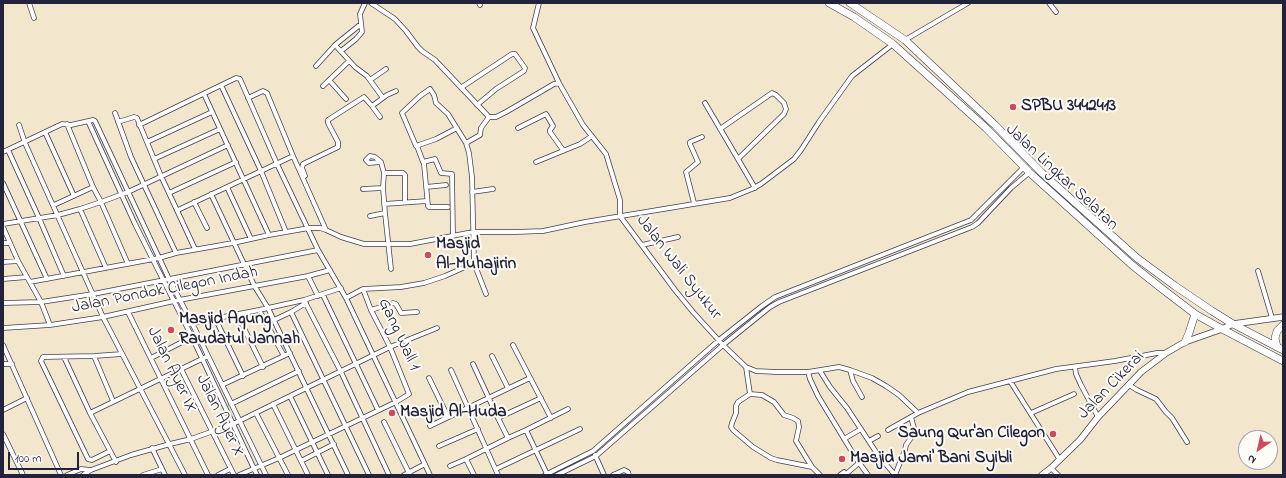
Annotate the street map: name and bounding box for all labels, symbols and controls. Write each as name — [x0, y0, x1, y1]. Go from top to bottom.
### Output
place label: SPBU 3442413 — [1021, 97, 1116, 117]
marker: SPBU 3442413 — [1008, 102, 1018, 112]
street label: Jalan Lingkar Selatan — [1000, 120, 1122, 236]
street label: Jalan Wali Syukur — [631, 212, 725, 324]
place label: Masjid Al-Muhajirin — [436, 235, 516, 275]
marker: Masjid Al-Muhajirin — [423, 250, 433, 260]
street label: Jalan Pondok Cilegon Indah — [70, 263, 260, 319]
street label: Gang Wall 1 — [372, 295, 424, 375]
place label: Masjid Agung Raudatul Jannah — [179, 310, 300, 350]
street label: Jalan Ayer IX — [141, 324, 201, 416]
marker: Masjid Agung Raudatul Jannah — [166, 325, 176, 335]
street label: Jalan Cikerai — [1074, 348, 1150, 424]
street label: Jalan Ayer X — [190, 372, 248, 460]
place label: Masjid Al-Huda — [400, 403, 506, 423]
marker: Masjid Al-Huda — [387, 408, 397, 418]
place label: Saung Qur'an Cilegon — [898, 424, 1045, 444]
marker: Saung Qur'an Cilegon — [1048, 429, 1058, 439]
north arrow — [1238, 430, 1278, 470]
scale bar — [10, 444, 81, 470]
place label: Masjid Jami' Bani Syibli — [850, 449, 1012, 469]
text: 100 m — [15, 450, 42, 468]
text: N — [1244, 450, 1259, 468]
marker: Masjid Jami' Bani Syibli — [837, 454, 847, 464]

